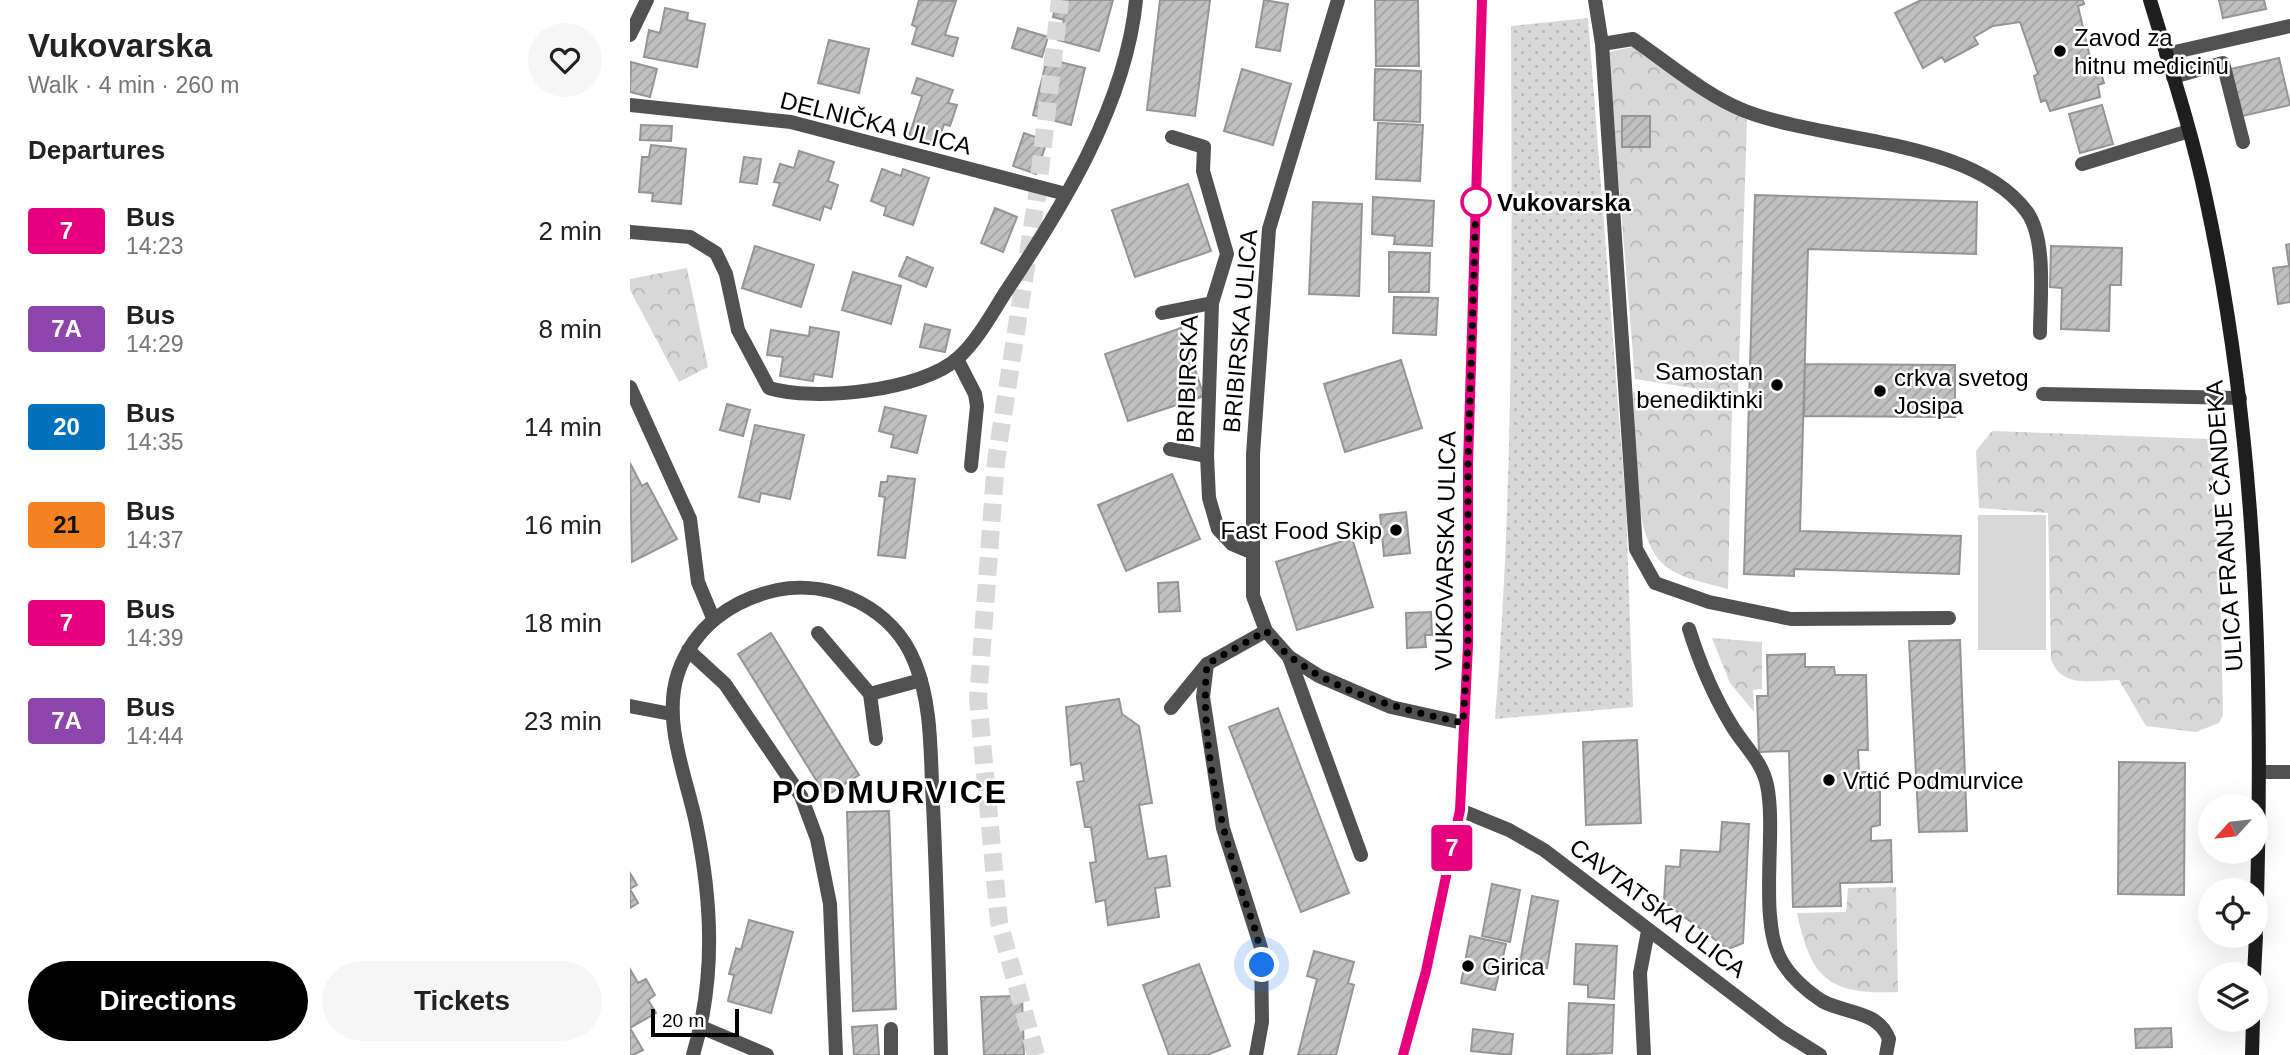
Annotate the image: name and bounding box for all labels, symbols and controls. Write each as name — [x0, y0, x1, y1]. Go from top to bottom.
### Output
button: heart — [528, 23, 602, 97]
place label: Zavod za hitnu medicinu — [2074, 24, 2229, 79]
text: Vukovarska — [28, 27, 212, 64]
marker: Zavod za hitnu medicinu — [2052, 43, 2068, 59]
text: Walk · 4 min · 260 m — [28, 72, 239, 98]
street label: DELNIČKA ULICA — [778, 86, 974, 160]
text: Departures — [28, 135, 165, 165]
marker: Vukovarska — [1461, 187, 1491, 217]
place label: Vukovarska — [1497, 189, 1632, 216]
text: Bus — [126, 202, 175, 232]
text: 2 min — [538, 216, 602, 246]
text: 7 — [60, 217, 73, 244]
street label: BRIBIRSKA ULICA — [1218, 228, 1262, 434]
text: 14:23 — [126, 233, 184, 259]
text: Bus — [126, 300, 175, 330]
text: 8 min — [538, 314, 602, 344]
text: 7A — [51, 315, 82, 342]
street label: BRIBIRSKA — [1171, 315, 1203, 443]
text: 14:29 — [126, 331, 184, 357]
place label: Samostan benediktinki — [1636, 358, 1763, 413]
place label: crkva svetog Josipa — [1894, 364, 2029, 419]
marker: Samostan benediktinki — [1769, 377, 1785, 393]
street label: ULICA FRANJE ČANDEKA — [2200, 379, 2248, 673]
marker: crkva svetog Josipa — [1872, 383, 1888, 399]
text: Bus — [126, 398, 175, 428]
text: 14 min — [524, 412, 602, 442]
text: 20 — [53, 413, 80, 440]
text: 14:35 — [126, 429, 184, 455]
street label: VUKOVARSKA ULICA — [1429, 431, 1461, 671]
text: Bus — [126, 496, 175, 526]
text: 16 min — [524, 510, 602, 540]
text: 21 — [53, 511, 80, 538]
place label: Fast Food Skip — [1221, 517, 1382, 544]
marker: Fast Food Skip — [1388, 522, 1404, 538]
text: 14:37 — [126, 527, 184, 553]
text: Bus — [126, 594, 175, 624]
text: 18 min — [524, 608, 602, 638]
text: 7 — [60, 609, 73, 636]
text: 14:39 — [126, 625, 184, 651]
text: Bus — [126, 692, 175, 722]
text: 23 min — [524, 706, 602, 736]
text: 7A — [51, 707, 82, 734]
text: 14:44 — [126, 723, 184, 749]
place label: Vrtić Podmurvice — [1843, 767, 2024, 794]
marker: Vrtić Podmurvice — [1821, 772, 1837, 788]
district label: PODMURVICE — [772, 774, 1008, 810]
north arrow — [2198, 794, 2268, 864]
map controls — [2198, 794, 2268, 1032]
line badge: 7 — [1429, 825, 1475, 871]
street label: CAVTATSKA ULICA — [1565, 833, 1751, 983]
text: 7 — [1445, 834, 1459, 861]
button: locate — [2198, 878, 2268, 948]
your location — [1244, 947, 1279, 982]
place label: Girica — [1482, 953, 1545, 980]
marker: Girica — [1460, 958, 1476, 974]
button: Directions — [28, 961, 308, 1041]
button: Tickets — [322, 961, 602, 1041]
button: layers — [2198, 962, 2268, 1032]
scale bar — [651, 1006, 738, 1038]
text: 20 m — [662, 1010, 704, 1031]

